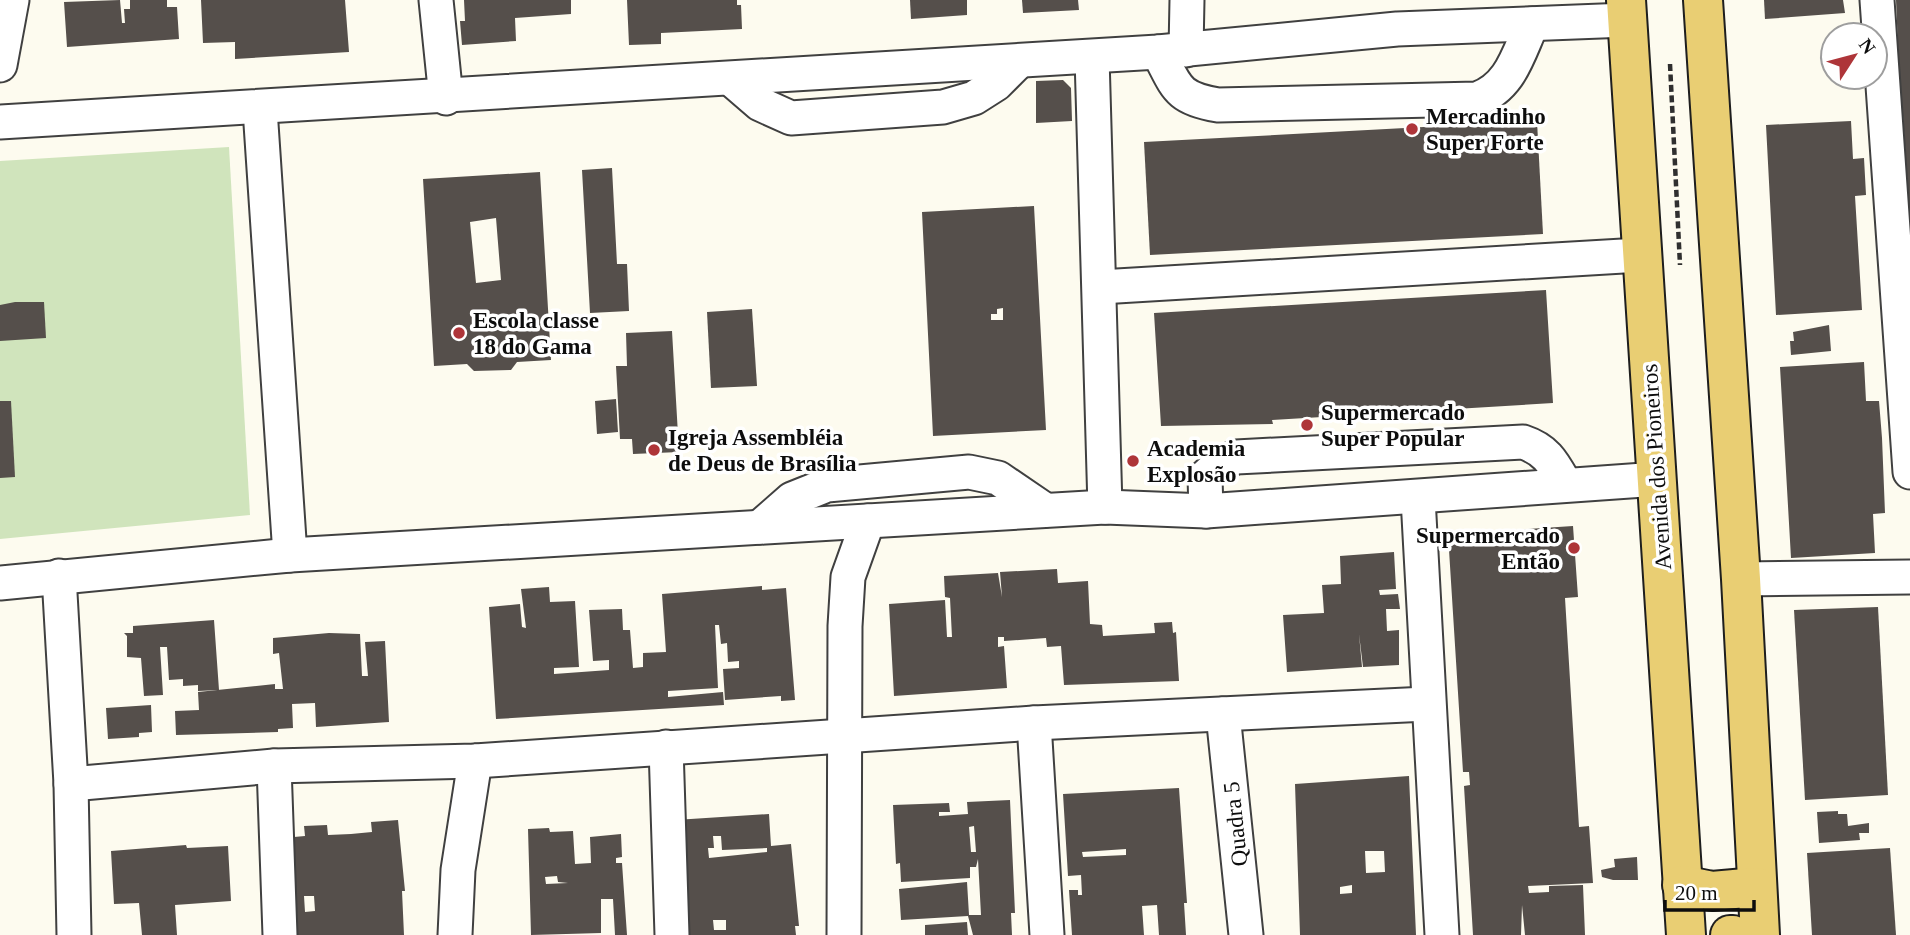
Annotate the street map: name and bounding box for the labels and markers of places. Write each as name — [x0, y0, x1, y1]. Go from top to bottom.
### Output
place label: Mercadinho Super Forte — [1426, 104, 1546, 155]
marker: Mercadinho Super Forte — [1404, 121, 1420, 137]
place label: Escola classe 18 do Gama — [473, 308, 599, 359]
marker: Escola classe 18 do Gama — [451, 325, 467, 341]
place label: Supermercado Super Popular — [1321, 400, 1465, 451]
marker: Supermercado Super Popular — [1299, 417, 1315, 433]
place label: Igreja Assembléia de Deus de Brasília — [668, 425, 857, 476]
place label: Academia Explosão — [1147, 436, 1246, 487]
marker: Igreja Assembléia de Deus de Brasília — [646, 442, 662, 458]
marker: Academia Explosão — [1125, 453, 1141, 469]
place label: Supermercado Então — [1416, 523, 1560, 574]
marker: Supermercado Então — [1566, 540, 1582, 556]

